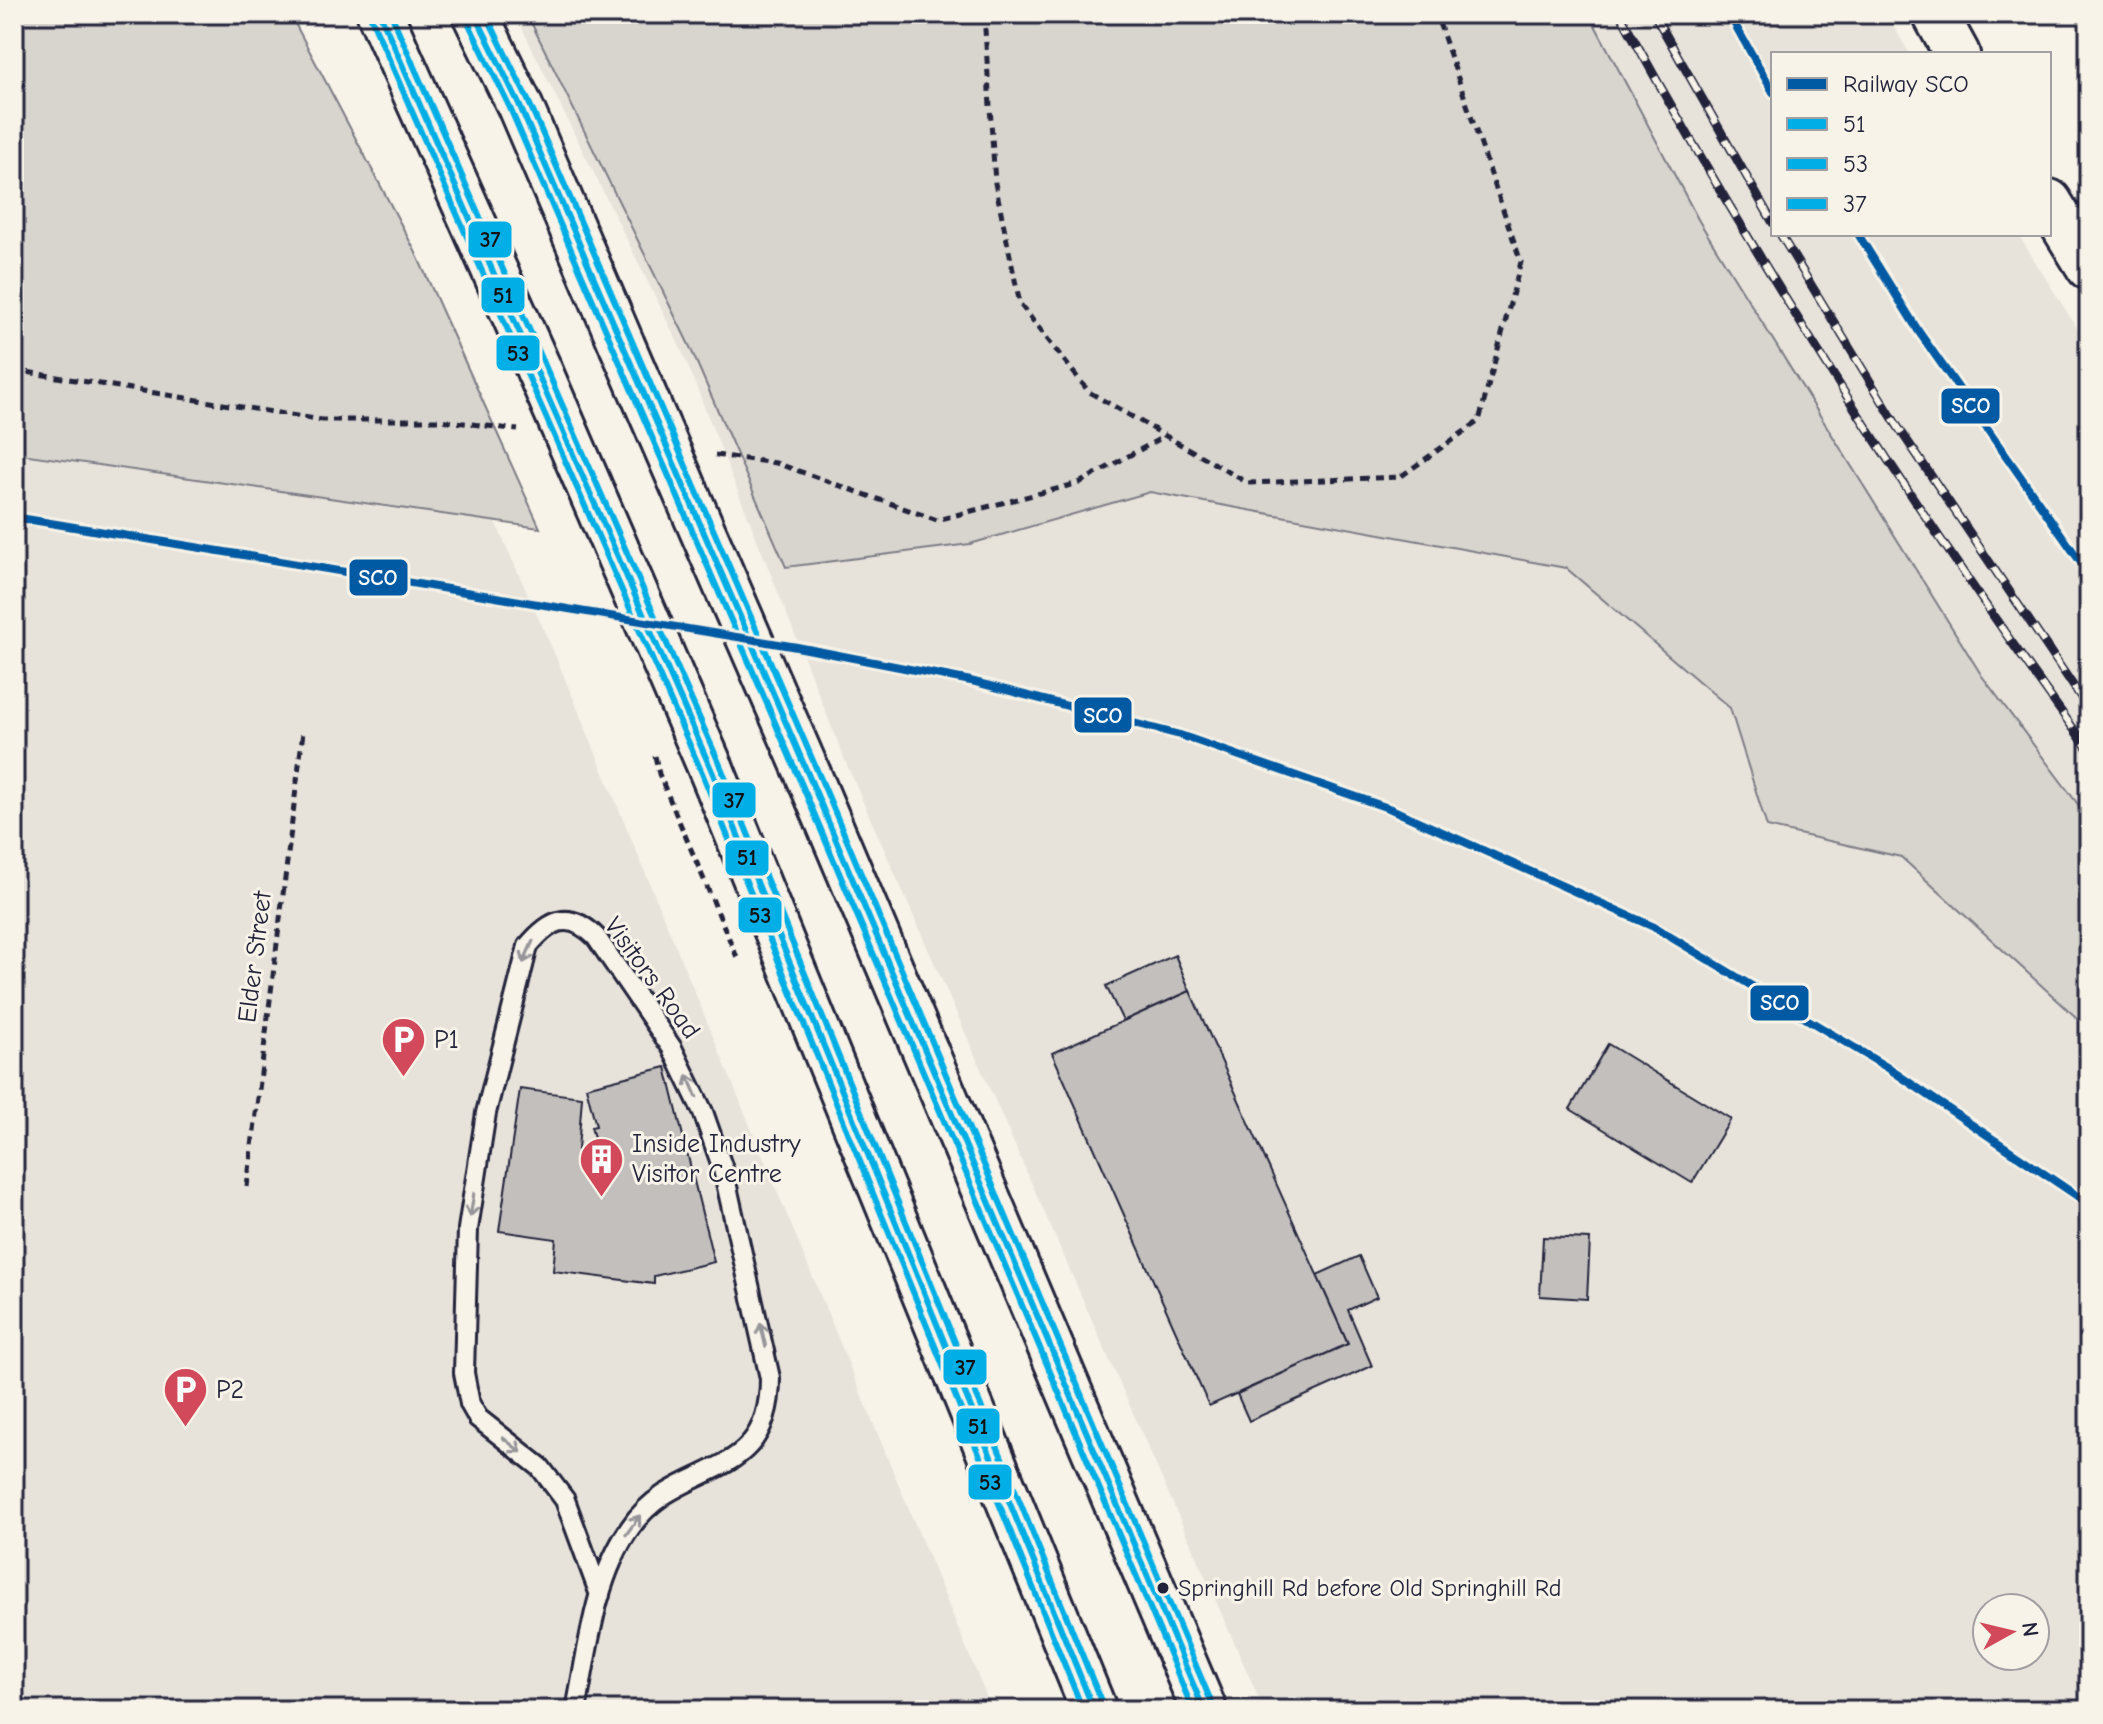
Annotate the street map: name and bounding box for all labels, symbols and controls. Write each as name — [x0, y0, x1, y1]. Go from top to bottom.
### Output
legend — [1771, 52, 2051, 236]
text: Railway SCO — [1843, 70, 1969, 98]
text: 51 — [1843, 110, 1866, 138]
text: 53 — [1843, 150, 1868, 178]
text: 37 — [1843, 190, 1867, 218]
line badge: 37 — [467, 220, 513, 259]
text: 37 — [480, 227, 500, 253]
line badge: 51 — [480, 276, 526, 314]
text: 51 — [493, 283, 513, 309]
line badge: 53 — [495, 334, 541, 372]
text: 53 — [507, 341, 529, 367]
line badge: SCO — [1940, 387, 2001, 425]
text: SCO — [1951, 393, 1991, 419]
line badge: SCO — [348, 558, 409, 597]
text: SCO — [358, 565, 398, 591]
line badge: SCO — [1073, 696, 1133, 734]
text: SCO — [1083, 703, 1123, 729]
line badge: 37 — [711, 781, 757, 819]
text: 37 — [724, 788, 744, 814]
line badge: 51 — [724, 839, 770, 877]
text: 51 — [737, 845, 757, 871]
street label: Elder Street — [232, 888, 278, 1024]
line badge: 53 — [737, 896, 783, 934]
text: 53 — [749, 903, 771, 929]
street label: Visitors Road — [598, 911, 706, 1045]
one-way arrow — [519, 940, 534, 964]
line badge: SCO — [1749, 984, 1810, 1022]
text: SCO — [1760, 990, 1800, 1016]
parking icon: P1 — [379, 1016, 427, 1079]
place label: P1 — [434, 1025, 459, 1055]
one-way arrow — [683, 1074, 698, 1098]
place label: Inside Industry Visitor Centre — [632, 1129, 801, 1189]
building icon: Inside Industry Visitor Centre — [577, 1135, 625, 1198]
one-way arrow — [464, 1192, 479, 1217]
one-way arrow — [754, 1323, 769, 1349]
line badge: 37 — [942, 1348, 988, 1386]
text: 37 — [955, 1355, 975, 1381]
parking icon: P2 — [161, 1366, 209, 1429]
place label: P2 — [216, 1375, 244, 1405]
line badge: 51 — [955, 1407, 1001, 1445]
text: 51 — [968, 1414, 988, 1440]
one-way arrow — [501, 1437, 522, 1454]
line badge: 53 — [967, 1463, 1013, 1501]
text: 53 — [979, 1470, 1001, 1496]
one-way arrow — [625, 1514, 642, 1536]
place label: Springhill Rd before Old Springhill Rd — [1178, 1574, 1561, 1602]
marker: Springhill Rd before Old Springhill Rd — [1155, 1580, 1171, 1596]
north arrow — [1971, 1592, 2051, 1672]
text: N — [2016, 1620, 2044, 1638]

